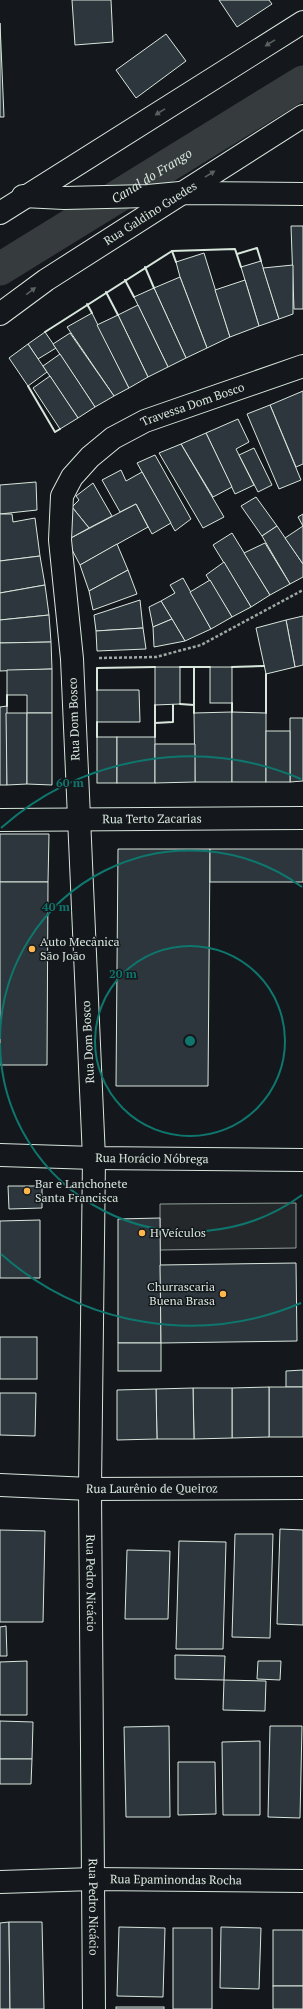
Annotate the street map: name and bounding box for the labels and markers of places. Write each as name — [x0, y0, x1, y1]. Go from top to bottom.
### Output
place label: Auto Mecânica São João — [40, 934, 120, 963]
marker: Auto Mecânica São João — [27, 944, 37, 954]
centre of rings — [183, 1034, 197, 1048]
place label: Bar e Lanchonete Santa Francisca — [35, 1176, 128, 1205]
marker: Bar e Lanchonete Santa Francisca — [22, 1186, 32, 1196]
place label: H Veículos — [150, 1225, 206, 1240]
marker: H Veículos — [137, 1228, 147, 1238]
place label: Churrascaria Buena Brasa — [147, 1279, 215, 1308]
marker: Churrascaria Buena Brasa — [218, 1289, 228, 1299]

